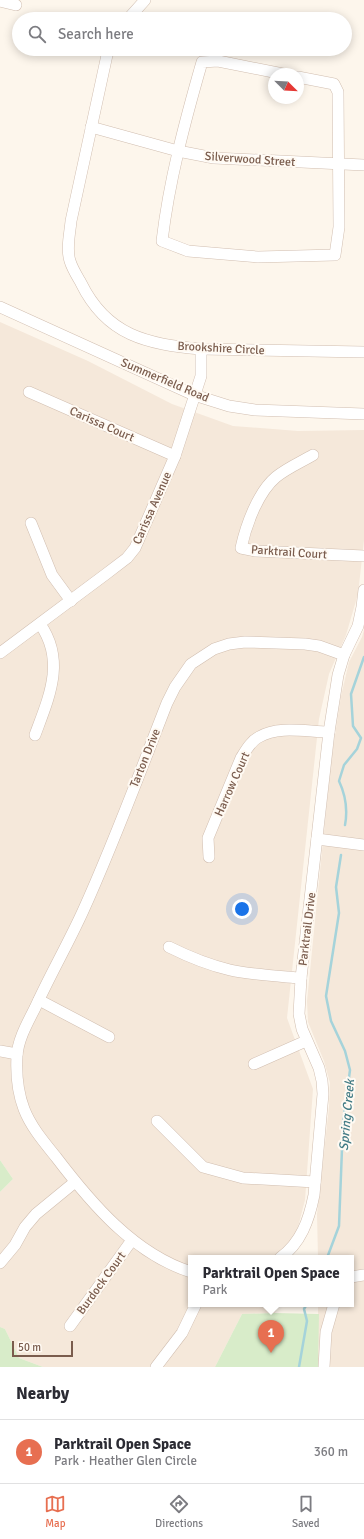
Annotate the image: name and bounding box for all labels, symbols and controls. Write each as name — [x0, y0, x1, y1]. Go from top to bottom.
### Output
search box — [12, 12, 352, 56]
icon: search — [26, 23, 48, 45]
text: Search here — [58, 25, 134, 43]
north arrow — [268, 68, 304, 104]
street label: Silverwood Street — [204, 149, 296, 170]
street label: Brookshire Circle — [177, 339, 265, 358]
street label: Summerfield Road — [118, 355, 211, 406]
street label: Carissa Court — [67, 404, 136, 445]
street label: Carissa Avenue — [130, 470, 175, 547]
street label: Parktrail Court — [251, 542, 327, 563]
street label: Tarton Drive — [127, 727, 164, 790]
street label: Harrow Court — [212, 750, 253, 819]
street label: Parktrail Drive — [296, 891, 319, 967]
your location — [232, 899, 252, 919]
water label: Spring Creek — [336, 1077, 358, 1151]
street label: Burdock Court — [74, 1249, 129, 1318]
popup — [188, 1255, 354, 1307]
text: Parktrail Open Space — [202, 1264, 340, 1282]
text: Park — [202, 1282, 227, 1298]
pin: 1 — [258, 1320, 284, 1353]
scale bar — [12, 1339, 73, 1358]
text: 50 m — [18, 1341, 41, 1354]
text: Nearby — [16, 1383, 69, 1404]
text: Parktrail Open Space — [54, 1435, 191, 1453]
text: 1 — [25, 1444, 33, 1460]
text: 360 m — [314, 1444, 348, 1460]
text: Park · Heather Glen Circle — [54, 1453, 197, 1469]
tab: Map — [44, 1493, 66, 1530]
tab: Directions — [155, 1493, 203, 1530]
tab: Saved — [292, 1493, 320, 1530]

